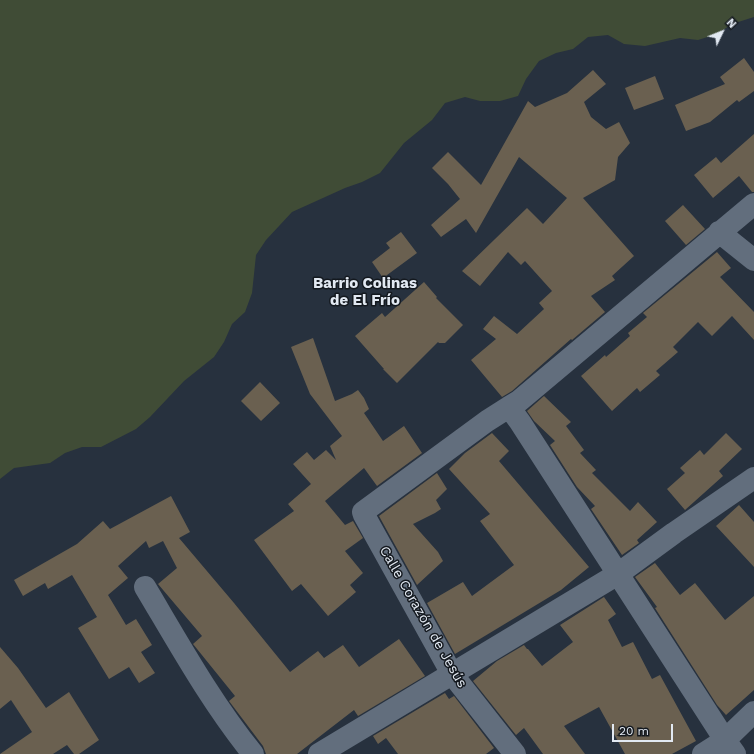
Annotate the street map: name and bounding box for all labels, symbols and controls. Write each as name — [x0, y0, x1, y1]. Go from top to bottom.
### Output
north arrow — [702, 12, 742, 52]
text: N — [724, 16, 739, 31]
district label: Barrio Colinas de El Frío — [313, 275, 417, 310]
street label: Calle Corazón de Jesús — [376, 543, 470, 691]
scale bar — [614, 716, 675, 742]
text: 20 m — [619, 724, 649, 738]

